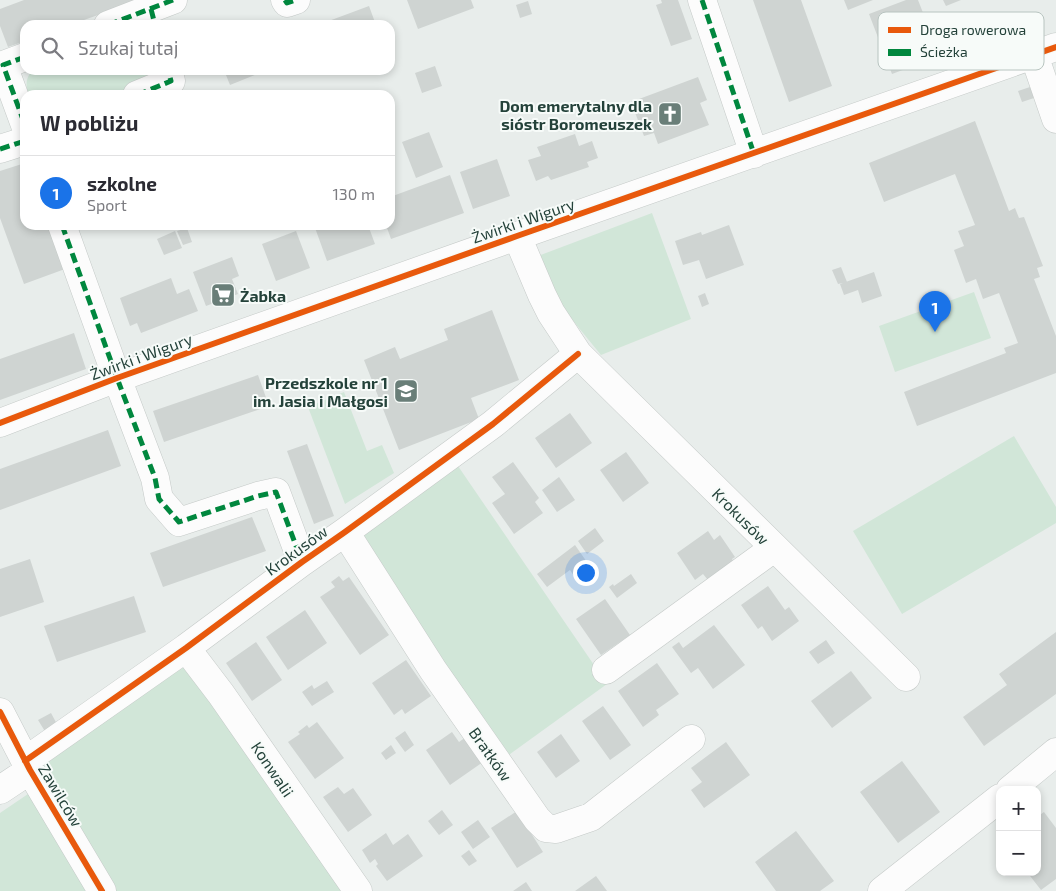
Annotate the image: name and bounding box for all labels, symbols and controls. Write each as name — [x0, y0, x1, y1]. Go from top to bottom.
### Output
legend — [878, 12, 1044, 70]
search box — [20, 20, 395, 75]
text: Droga rowerowa — [920, 21, 1026, 38]
icon: search — [38, 34, 66, 62]
text: Szukaj tutaj — [78, 36, 178, 59]
text: Ścieżka — [920, 43, 968, 60]
place label: Dom emerytalny dla sióstr Boromeuszek — [499, 96, 652, 133]
church icon: Dom emerytalny dla sióstr Boromeuszek — [657, 101, 683, 127]
text: W pobliżu — [40, 110, 139, 135]
text: szkolne — [87, 172, 157, 195]
text: 1 — [53, 184, 59, 203]
text: 130 m — [333, 184, 375, 203]
street label: Żwirki i Wigury — [469, 193, 577, 246]
text: Sport — [87, 195, 127, 214]
supermarket icon: Żabka — [210, 282, 236, 308]
place label: Żabka — [240, 286, 286, 305]
pin: 1 — [919, 291, 951, 332]
street label: Żwirki i Wigury — [87, 328, 195, 383]
place label: Przedszkole nr 1 im. Jasia i Małgosi — [253, 373, 388, 410]
school or university icon: Przedszkole nr 1 im. Jasia i Małgosi — [393, 378, 419, 404]
street label: Krokusów — [709, 484, 773, 548]
street label: Krokusów — [261, 521, 331, 579]
your location — [573, 560, 599, 586]
street label: Bratków — [466, 723, 516, 785]
street label: Konwalii — [248, 738, 298, 800]
street label: Zawilców — [35, 760, 87, 830]
map controls — [996, 786, 1041, 876]
button: + — [996, 786, 1041, 831]
button: − — [996, 831, 1041, 876]

